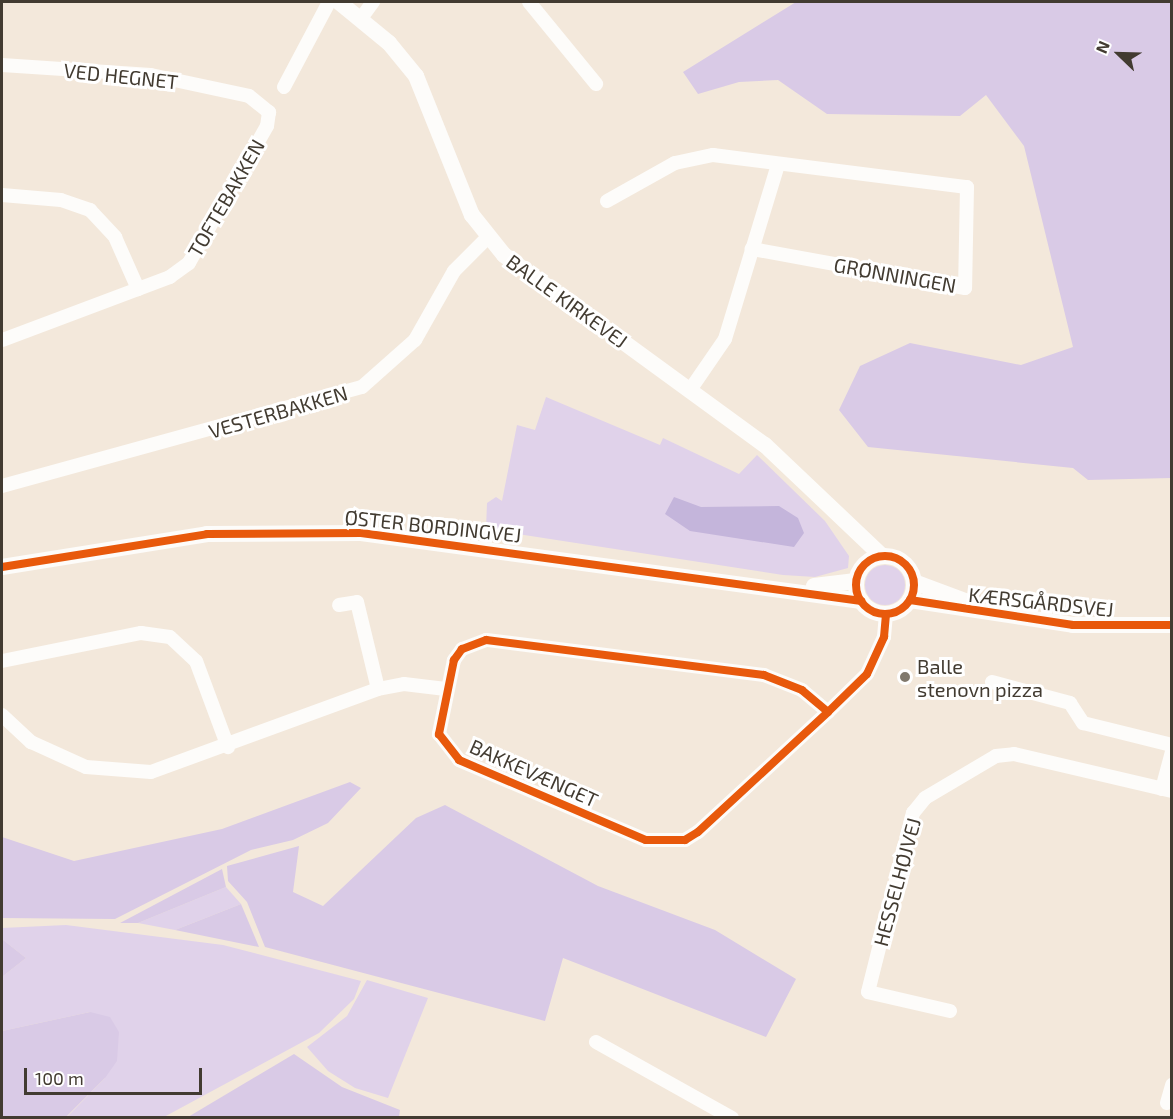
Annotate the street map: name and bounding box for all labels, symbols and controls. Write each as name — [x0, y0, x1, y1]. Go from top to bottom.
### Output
north arrow — [1089, 24, 1149, 84]
text: N — [1091, 38, 1113, 56]
street label: VED HEGNET — [63, 58, 179, 94]
street label: TOFTEBAKKEN — [183, 135, 269, 261]
street label: BALLE KIRKEVEJ — [502, 249, 632, 353]
street label: GRØNNINGEN — [832, 252, 958, 298]
street label: VESTERBAKKEN — [206, 381, 350, 443]
street label: ØSTER BORDINGVEJ — [343, 505, 523, 547]
street label: KÆRSGÅRDSVEJ — [967, 582, 1115, 622]
place label: Balle stenovn pizza — [917, 654, 1043, 701]
marker: Balle stenovn pizza — [898, 670, 912, 684]
street label: BAKKEVÆNGET — [466, 734, 602, 812]
street label: HESSELHØJVEJ — [868, 815, 926, 949]
scale bar — [27, 1056, 206, 1094]
text: 100 m — [35, 1067, 84, 1089]

